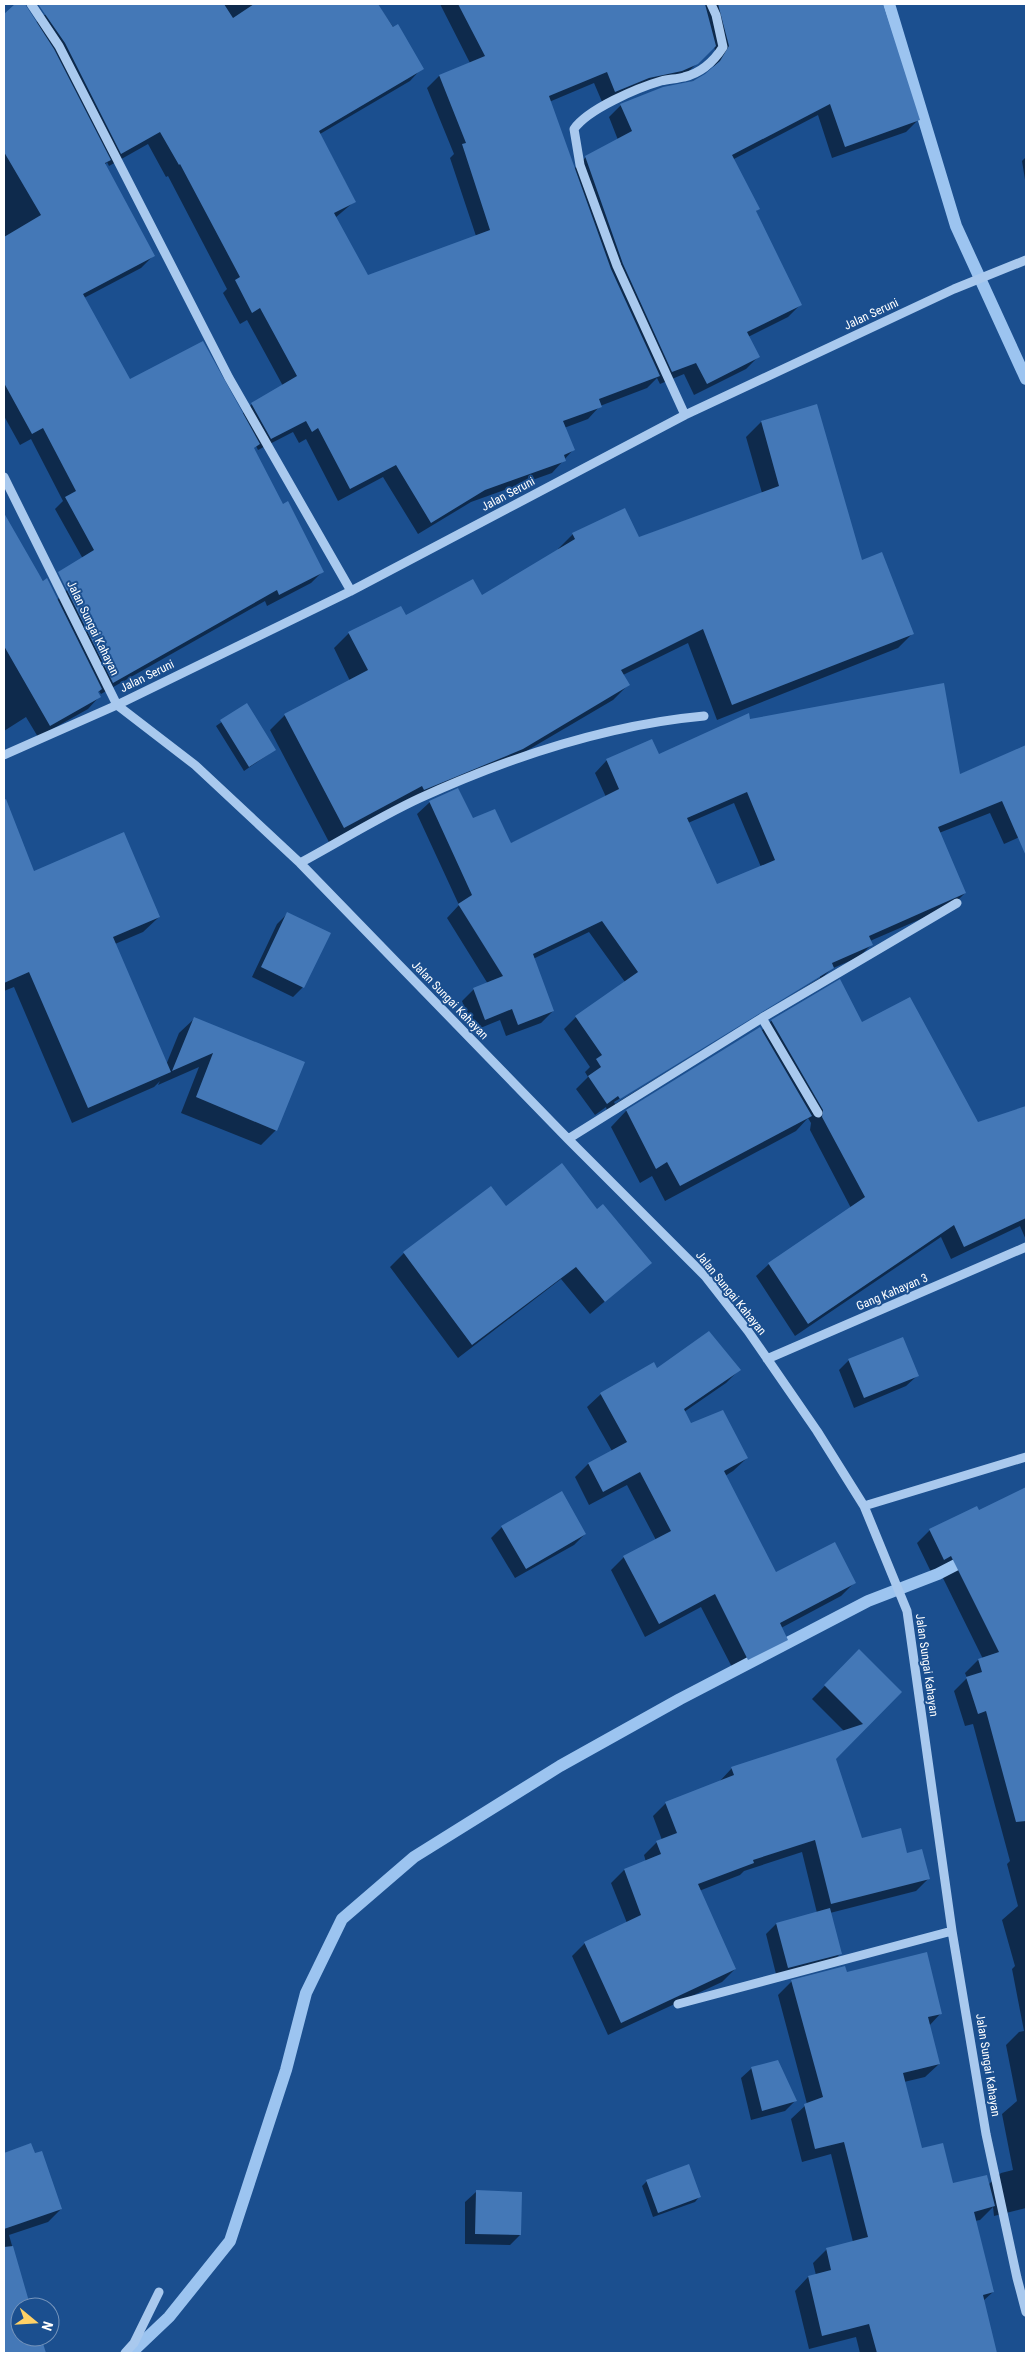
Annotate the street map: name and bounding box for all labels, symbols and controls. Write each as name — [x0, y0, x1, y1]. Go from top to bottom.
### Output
street label: Jalan Seruni — [842, 295, 900, 333]
street label: Jalan Seruni — [479, 474, 537, 514]
street label: Jalan Sungai Kahayan — [64, 578, 122, 678]
street label: Jalan Seruni — [118, 657, 176, 695]
street label: Jalan Sungai Kahayan — [409, 958, 491, 1042]
street label: Jalan Sungai Kahayan — [693, 1248, 769, 1338]
street label: Gang Kahayan 3 — [854, 1271, 930, 1313]
street label: Jalan Sungai Kahayan — [913, 1613, 941, 1718]
street label: Jalan Sungai Kahayan — [973, 2013, 1003, 2118]
north arrow — [10, 2297, 60, 2347]
text: N — [38, 2319, 56, 2333]

